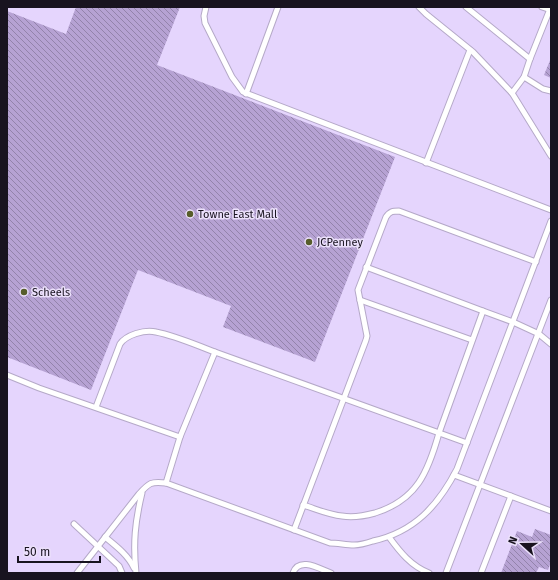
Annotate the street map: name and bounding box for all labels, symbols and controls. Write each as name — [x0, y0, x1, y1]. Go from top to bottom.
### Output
place label: Towne East Mall — [198, 208, 277, 221]
marker: Towne East Mall — [185, 209, 195, 219]
place label: JCPenney — [317, 236, 363, 249]
marker: JCPenney — [304, 237, 314, 247]
place label: Scheels — [32, 286, 70, 299]
marker: Scheels — [19, 287, 29, 297]
north arrow — [502, 524, 542, 564]
text: N — [506, 535, 521, 546]
scale bar — [18, 538, 100, 564]
text: 50 m — [24, 545, 50, 559]

